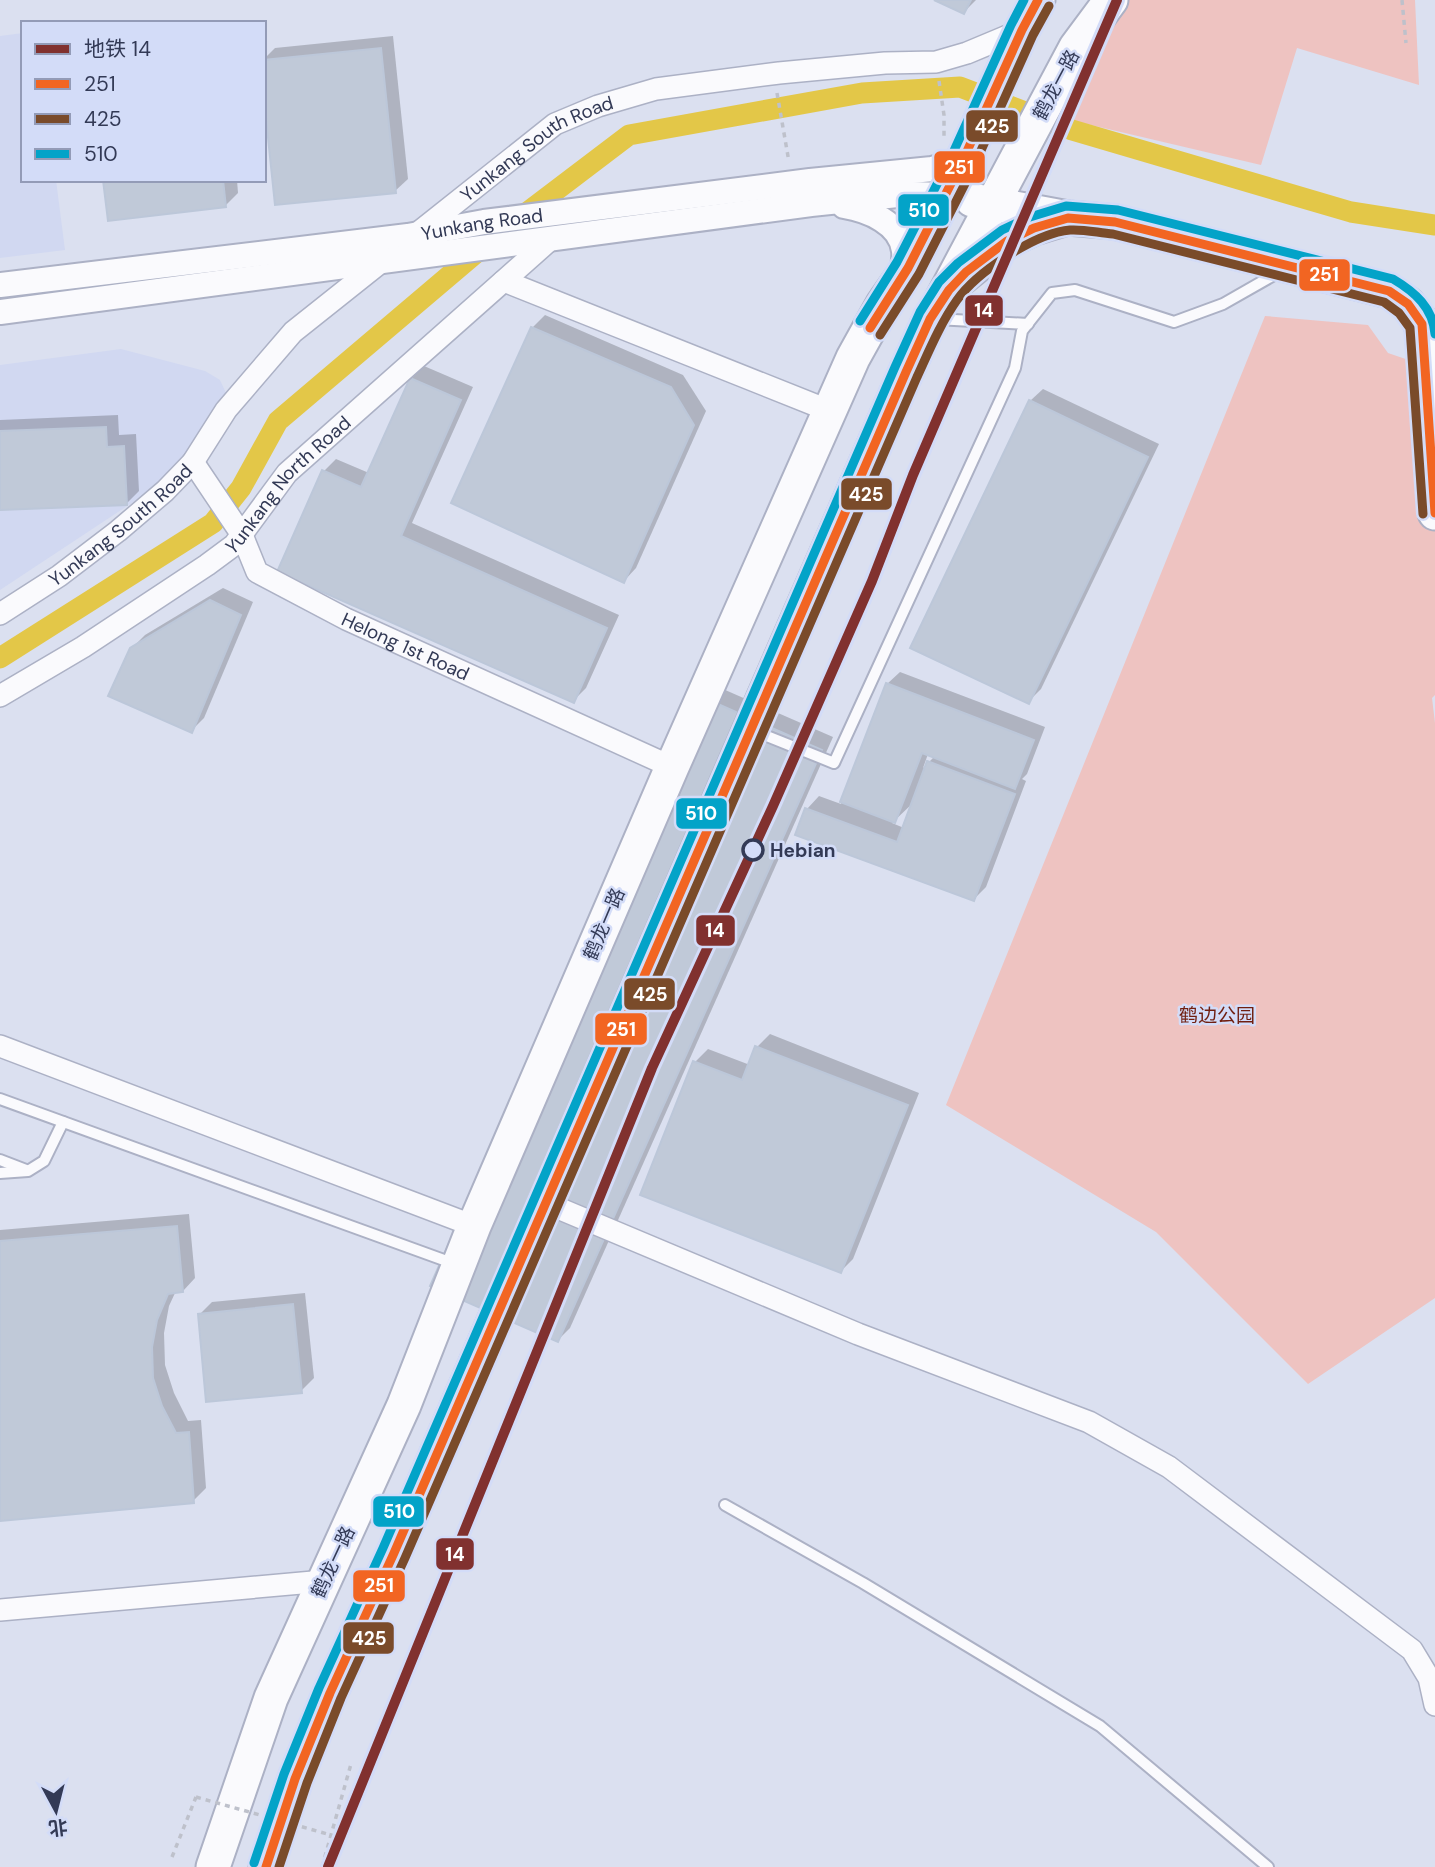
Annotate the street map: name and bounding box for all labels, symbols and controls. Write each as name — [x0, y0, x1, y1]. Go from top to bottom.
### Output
legend — [21, 21, 266, 182]
text: 地铁 14 — [84, 35, 151, 63]
street label: 鹤龙一路 — [1027, 46, 1085, 124]
text: 251 — [84, 70, 115, 98]
street label: Yunkang South Road — [455, 90, 616, 207]
text: 425 — [84, 105, 122, 133]
line badge: 425 — [965, 109, 1019, 143]
text: 425 — [974, 114, 1010, 139]
text: 510 — [84, 140, 118, 168]
line badge: 251 — [933, 150, 986, 184]
text: 251 — [944, 155, 974, 180]
line badge: 510 — [897, 193, 950, 227]
text: 510 — [908, 198, 940, 223]
street label: Yunkang Road — [419, 202, 544, 246]
line badge: 251 — [1298, 258, 1351, 292]
text: 251 — [1309, 262, 1339, 287]
line badge: 14 — [964, 294, 1004, 327]
text: 14 — [974, 298, 994, 323]
street label: Yunkang North Road — [220, 410, 356, 560]
street label: Yunkang South Road — [44, 458, 197, 592]
line badge: 425 — [840, 477, 893, 511]
text: 425 — [848, 482, 884, 507]
street label: Helong 1st Road — [338, 606, 474, 686]
line badge: 510 — [675, 797, 728, 830]
text: 510 — [685, 801, 717, 826]
place label: Hebian — [770, 838, 836, 863]
marker: Hebian — [742, 839, 764, 861]
street label: 鹤龙一路 — [578, 884, 630, 964]
line badge: 14 — [695, 914, 736, 947]
text: 14 — [705, 918, 725, 943]
line badge: 425 — [623, 977, 676, 1011]
text: 425 — [632, 982, 668, 1007]
park label: 鹤边公园 — [1179, 1003, 1255, 1028]
line badge: 251 — [594, 1012, 648, 1046]
text: 251 — [606, 1017, 636, 1042]
line badge: 510 — [372, 1495, 425, 1528]
text: 510 — [383, 1499, 415, 1524]
street label: 鹤龙一路 — [306, 1522, 360, 1602]
line badge: 14 — [435, 1537, 475, 1571]
text: 14 — [445, 1542, 465, 1567]
line badge: 251 — [352, 1569, 406, 1603]
text: 251 — [364, 1573, 394, 1598]
line badge: 425 — [342, 1621, 395, 1655]
text: 425 — [351, 1626, 387, 1651]
north arrow — [21, 1776, 91, 1846]
text: 北 — [47, 1814, 69, 1841]

